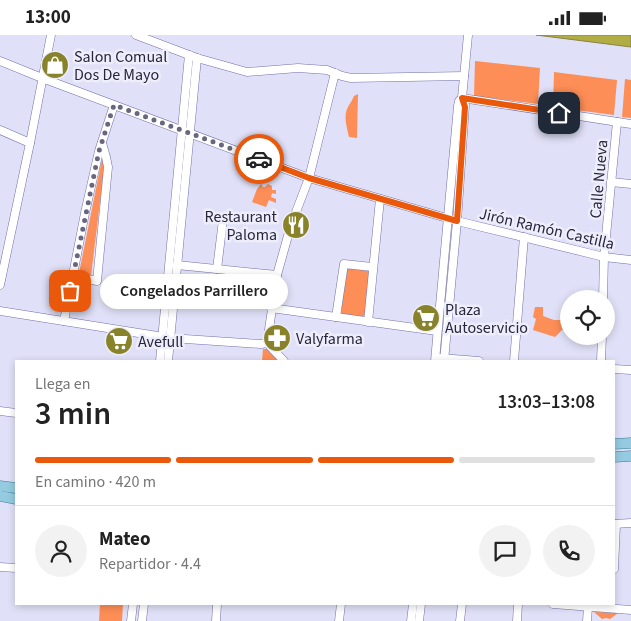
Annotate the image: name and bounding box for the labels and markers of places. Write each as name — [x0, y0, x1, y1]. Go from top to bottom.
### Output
place label: Salon Comual Dos De Mayo — [74, 46, 167, 86]
shop icon: Salon Comual Dos De Mayo — [40, 50, 70, 80]
pin — [538, 92, 580, 134]
place label: Restaurant Paloma — [205, 206, 278, 246]
restaurant icon: Restaurant Paloma — [281, 210, 311, 240]
pin — [49, 270, 91, 312]
callout: Congelados Parrillero — [100, 273, 288, 309]
place label: Plaza Autoservicio — [445, 299, 528, 339]
supermarket icon: Plaza Autoservicio — [411, 303, 441, 333]
pharmacy icon: Valyfarma — [262, 323, 292, 353]
supermarket icon: Avefull — [104, 326, 134, 356]
place label: Valyfarma — [296, 328, 363, 350]
place label: Avefull — [138, 331, 183, 353]

